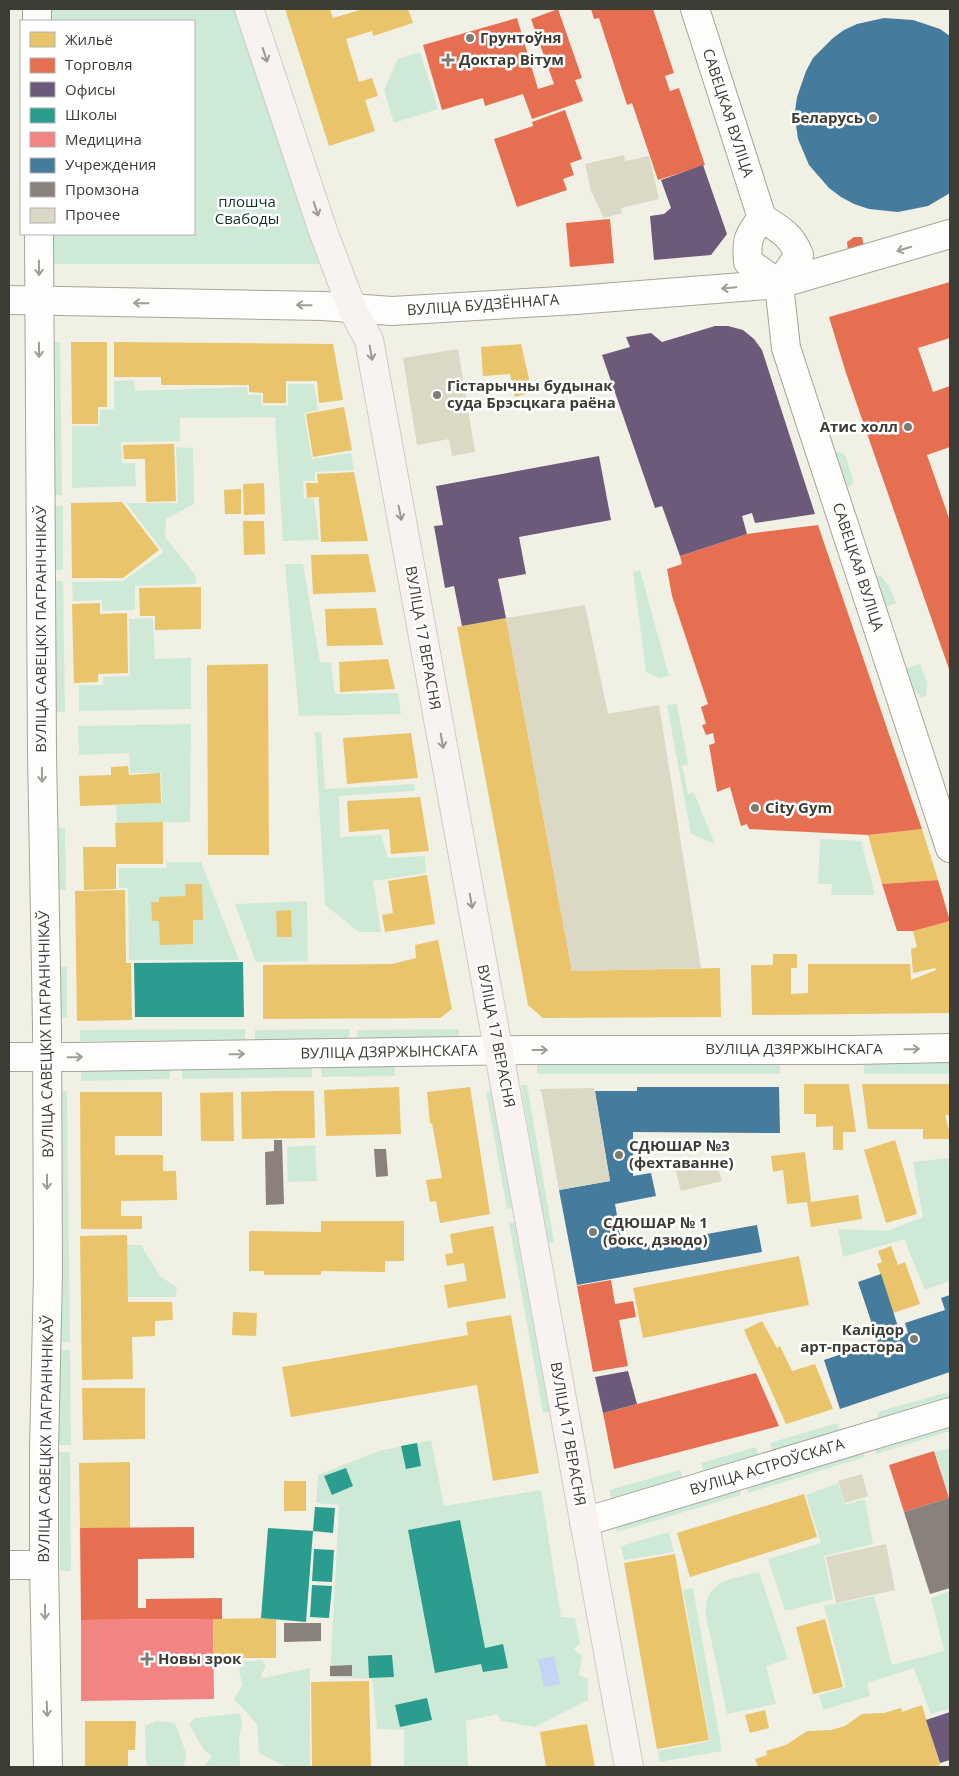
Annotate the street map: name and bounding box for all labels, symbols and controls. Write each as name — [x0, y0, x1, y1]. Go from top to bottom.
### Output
legend — [20, 20, 195, 235]
place label: Грунтоўня — [480, 27, 561, 47]
text: Жильё — [65, 29, 113, 49]
marker: Грунтоўня — [464, 32, 476, 44]
street label: САВЕЦКАЯ ВУЛІЦА — [699, 46, 759, 180]
one-way arrow — [260, 47, 270, 63]
place label: Доктар Вітум — [459, 49, 564, 69]
marker: Доктар Вітум — [441, 53, 455, 67]
text: Торговля — [65, 54, 132, 74]
text: Офисы — [65, 79, 116, 99]
text: Школы — [65, 104, 117, 124]
place label: Беларусь — [791, 107, 863, 127]
marker: Беларусь — [867, 112, 879, 124]
text: Медицина — [65, 129, 142, 149]
text: Учреждения — [65, 154, 156, 174]
text: Промзона — [65, 179, 139, 199]
park label: плошча Свабоды — [215, 191, 279, 228]
one-way arrow — [312, 201, 321, 217]
text: Прочее — [65, 204, 120, 224]
one-way arrow — [896, 244, 912, 254]
one-way arrow — [34, 259, 44, 275]
one-way arrow — [721, 283, 737, 293]
street label: ВУЛІЦА БУДЗЁННАГА — [406, 289, 560, 319]
one-way arrow — [134, 298, 150, 308]
one-way arrow — [296, 300, 312, 310]
one-way arrow — [34, 342, 43, 358]
one-way arrow — [367, 344, 377, 360]
place label: Гістарычны будынак суда Брэсцкага раёна — [447, 375, 616, 412]
marker: Гістарычны будынак суда Брэсцкага раёна — [431, 389, 443, 401]
place label: Атис холл — [820, 416, 898, 436]
marker: Атис холл — [902, 421, 914, 433]
street label: САВЕЦКАЯ ВУЛІЦА — [829, 500, 889, 634]
street label: ВУЛІЦА САВЕЦКІХ ПАГРАНІЧНІКАЎ — [30, 504, 50, 753]
one-way arrow — [396, 504, 405, 520]
street label: ВУЛІЦА 17 ВЕРАСНЯ — [401, 564, 446, 711]
one-way arrow — [437, 733, 447, 749]
one-way arrow — [37, 766, 47, 783]
place label: City Gym — [765, 797, 832, 817]
marker: City Gym — [749, 802, 761, 814]
one-way arrow — [466, 893, 476, 909]
street label: ВУЛІЦА САВЕЦКІХ ПАГРАНІЧНІКАЎ — [33, 909, 57, 1158]
street label: ВУЛІЦА 17 ВЕРАСНЯ — [473, 962, 521, 1109]
street label: ВУЛІЦА ДЗЯРЖЫНСКАГА — [705, 1038, 883, 1058]
street label: ВУЛІЦА ДЗЯРЖЫНСКАГА — [300, 1039, 478, 1063]
one-way arrow — [904, 1044, 920, 1053]
one-way arrow — [532, 1045, 548, 1055]
one-way arrow — [229, 1049, 245, 1059]
one-way arrow — [66, 1052, 83, 1062]
place label: СДЮШАР №3 (фехтаванне) — [629, 1135, 734, 1172]
marker: СДЮШАР №3 (фехтаванне) — [613, 1149, 625, 1161]
one-way arrow — [42, 1174, 52, 1190]
place label: СДЮШАР № 1 (бокс, дзюдо) — [603, 1212, 708, 1249]
marker: СДЮШАР № 1 (бокс, дзюдо) — [587, 1226, 599, 1238]
street label: ВУЛІЦА САВЕЦКІХ ПАГРАНІЧНІКАЎ — [33, 1314, 57, 1563]
place label: Калідор арт-прастора — [800, 1319, 904, 1356]
marker: Калідор арт-прастора — [908, 1333, 920, 1345]
street label: ВУЛІЦА 17 ВЕРАСНЯ — [546, 1360, 591, 1507]
street label: ВУЛІЦА АСТРОЎСКАГА — [687, 1433, 847, 1499]
one-way arrow — [40, 1604, 50, 1620]
place label: Новы зрок — [158, 1648, 242, 1668]
marker: Новы зрок — [140, 1652, 154, 1666]
one-way arrow — [42, 1700, 52, 1716]

